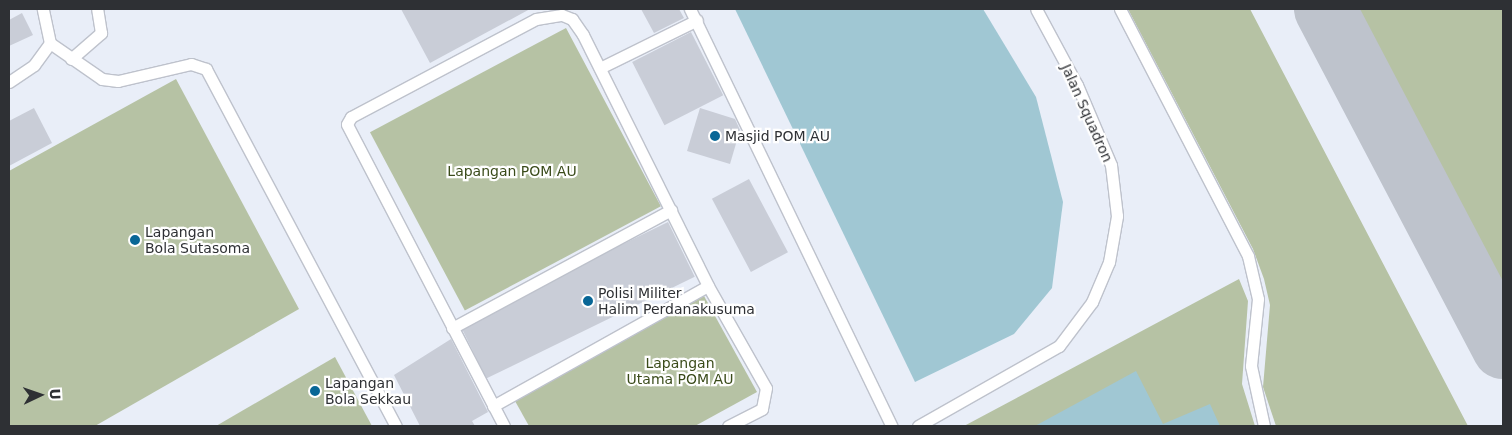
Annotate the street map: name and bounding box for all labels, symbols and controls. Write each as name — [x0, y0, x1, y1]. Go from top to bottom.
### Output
street label: Jalan Squadron — [1058, 61, 1116, 165]
place label: Masjid POM AU — [725, 128, 830, 144]
marker: Masjid POM AU — [709, 130, 721, 142]
park label: Lapangan POM AU — [447, 163, 577, 179]
place label: Lapangan Bola Sutasoma — [145, 224, 250, 256]
marker: Lapangan Bola Sutasoma — [129, 234, 141, 246]
place label: Polisi Militer Halim Perdanakusuma — [598, 285, 755, 318]
marker: Polisi Militer Halim Perdanakusuma — [582, 295, 594, 307]
park label: Lapangan Utama POM AU — [627, 355, 733, 388]
north arrow — [15, 370, 65, 420]
place label: Lapangan Bola Sekkau — [325, 375, 411, 408]
marker: Lapangan Bola Sekkau — [309, 385, 321, 397]
text: U — [47, 388, 63, 400]

